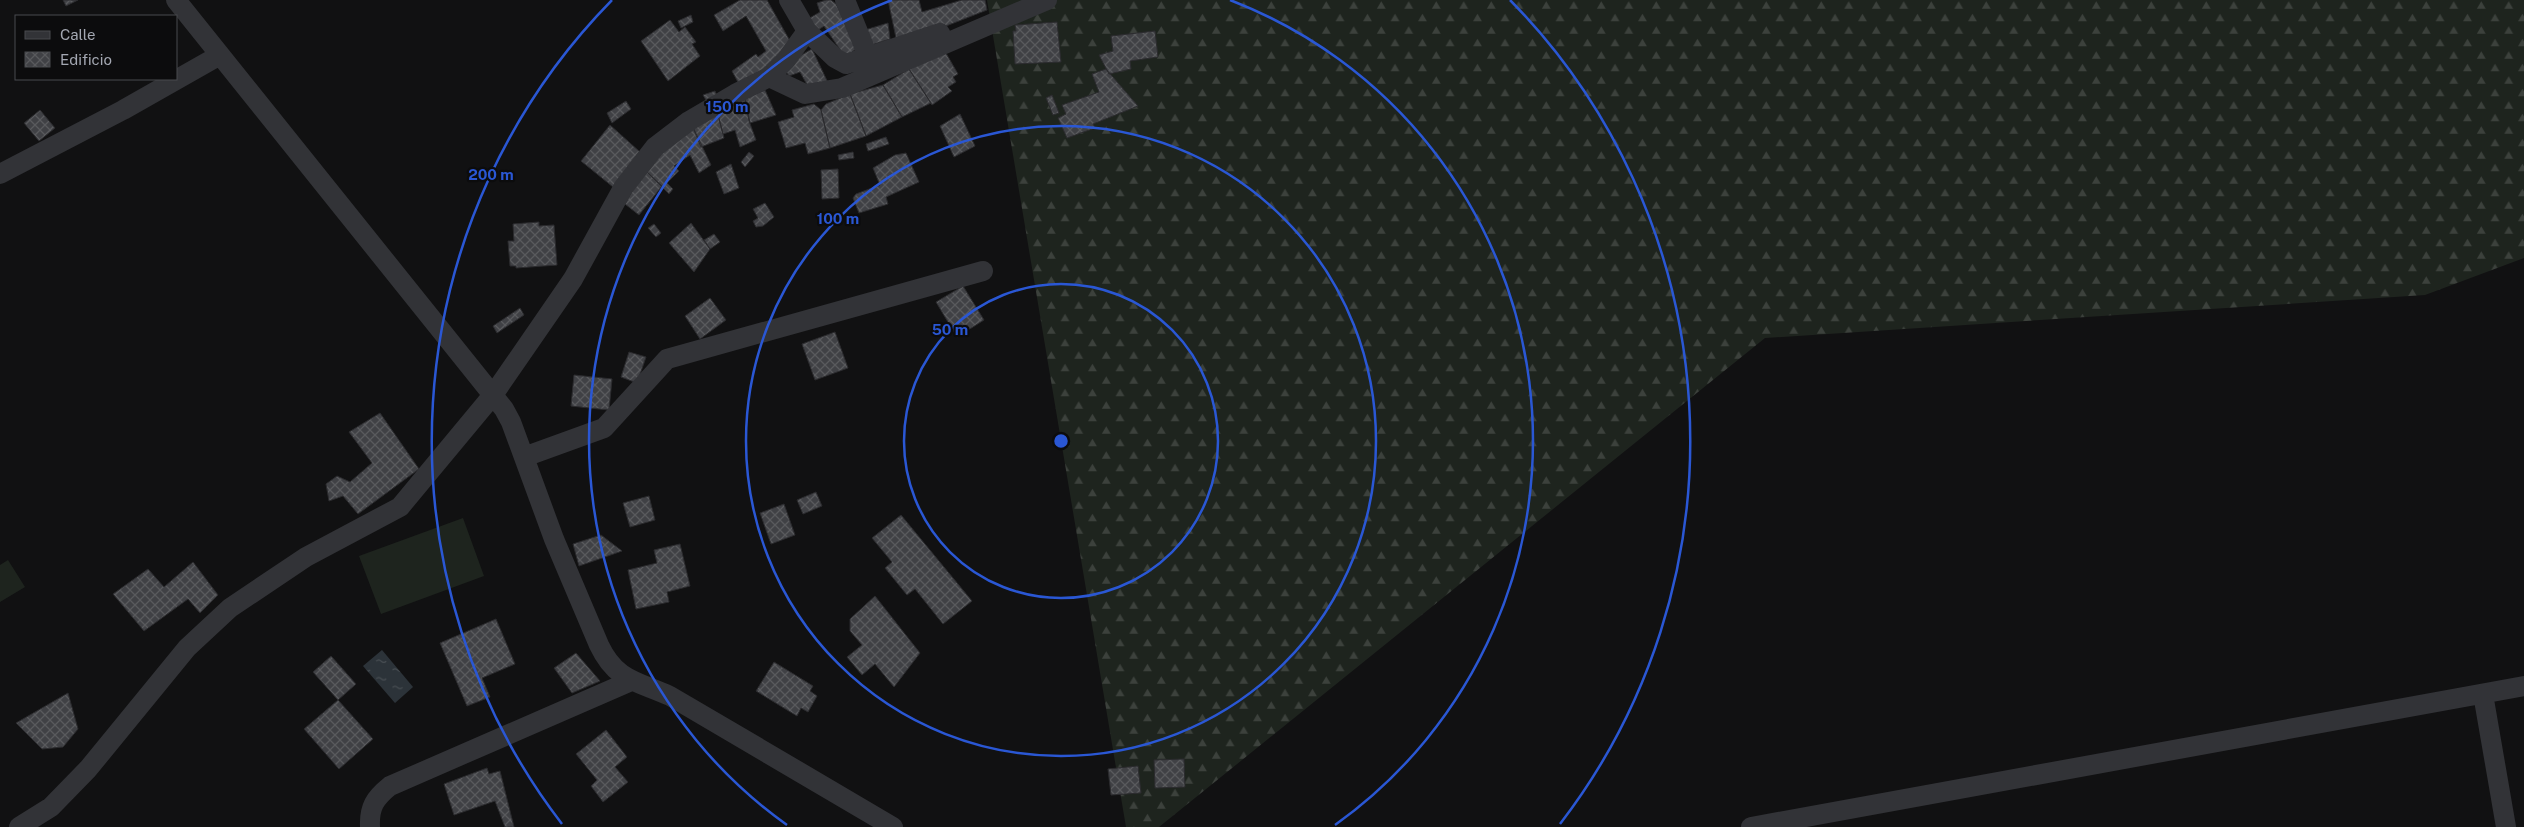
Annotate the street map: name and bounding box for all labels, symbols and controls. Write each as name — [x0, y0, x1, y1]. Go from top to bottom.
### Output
legend — [15, 15, 178, 80]
text: Calle — [60, 26, 96, 43]
text: Edificio — [60, 51, 112, 68]
text: 150 m — [705, 98, 749, 115]
text: 200 m — [468, 166, 514, 183]
text: 100 m — [817, 210, 859, 227]
text: 50 m — [932, 321, 968, 338]
centre of rings — [1052, 432, 1070, 450]

